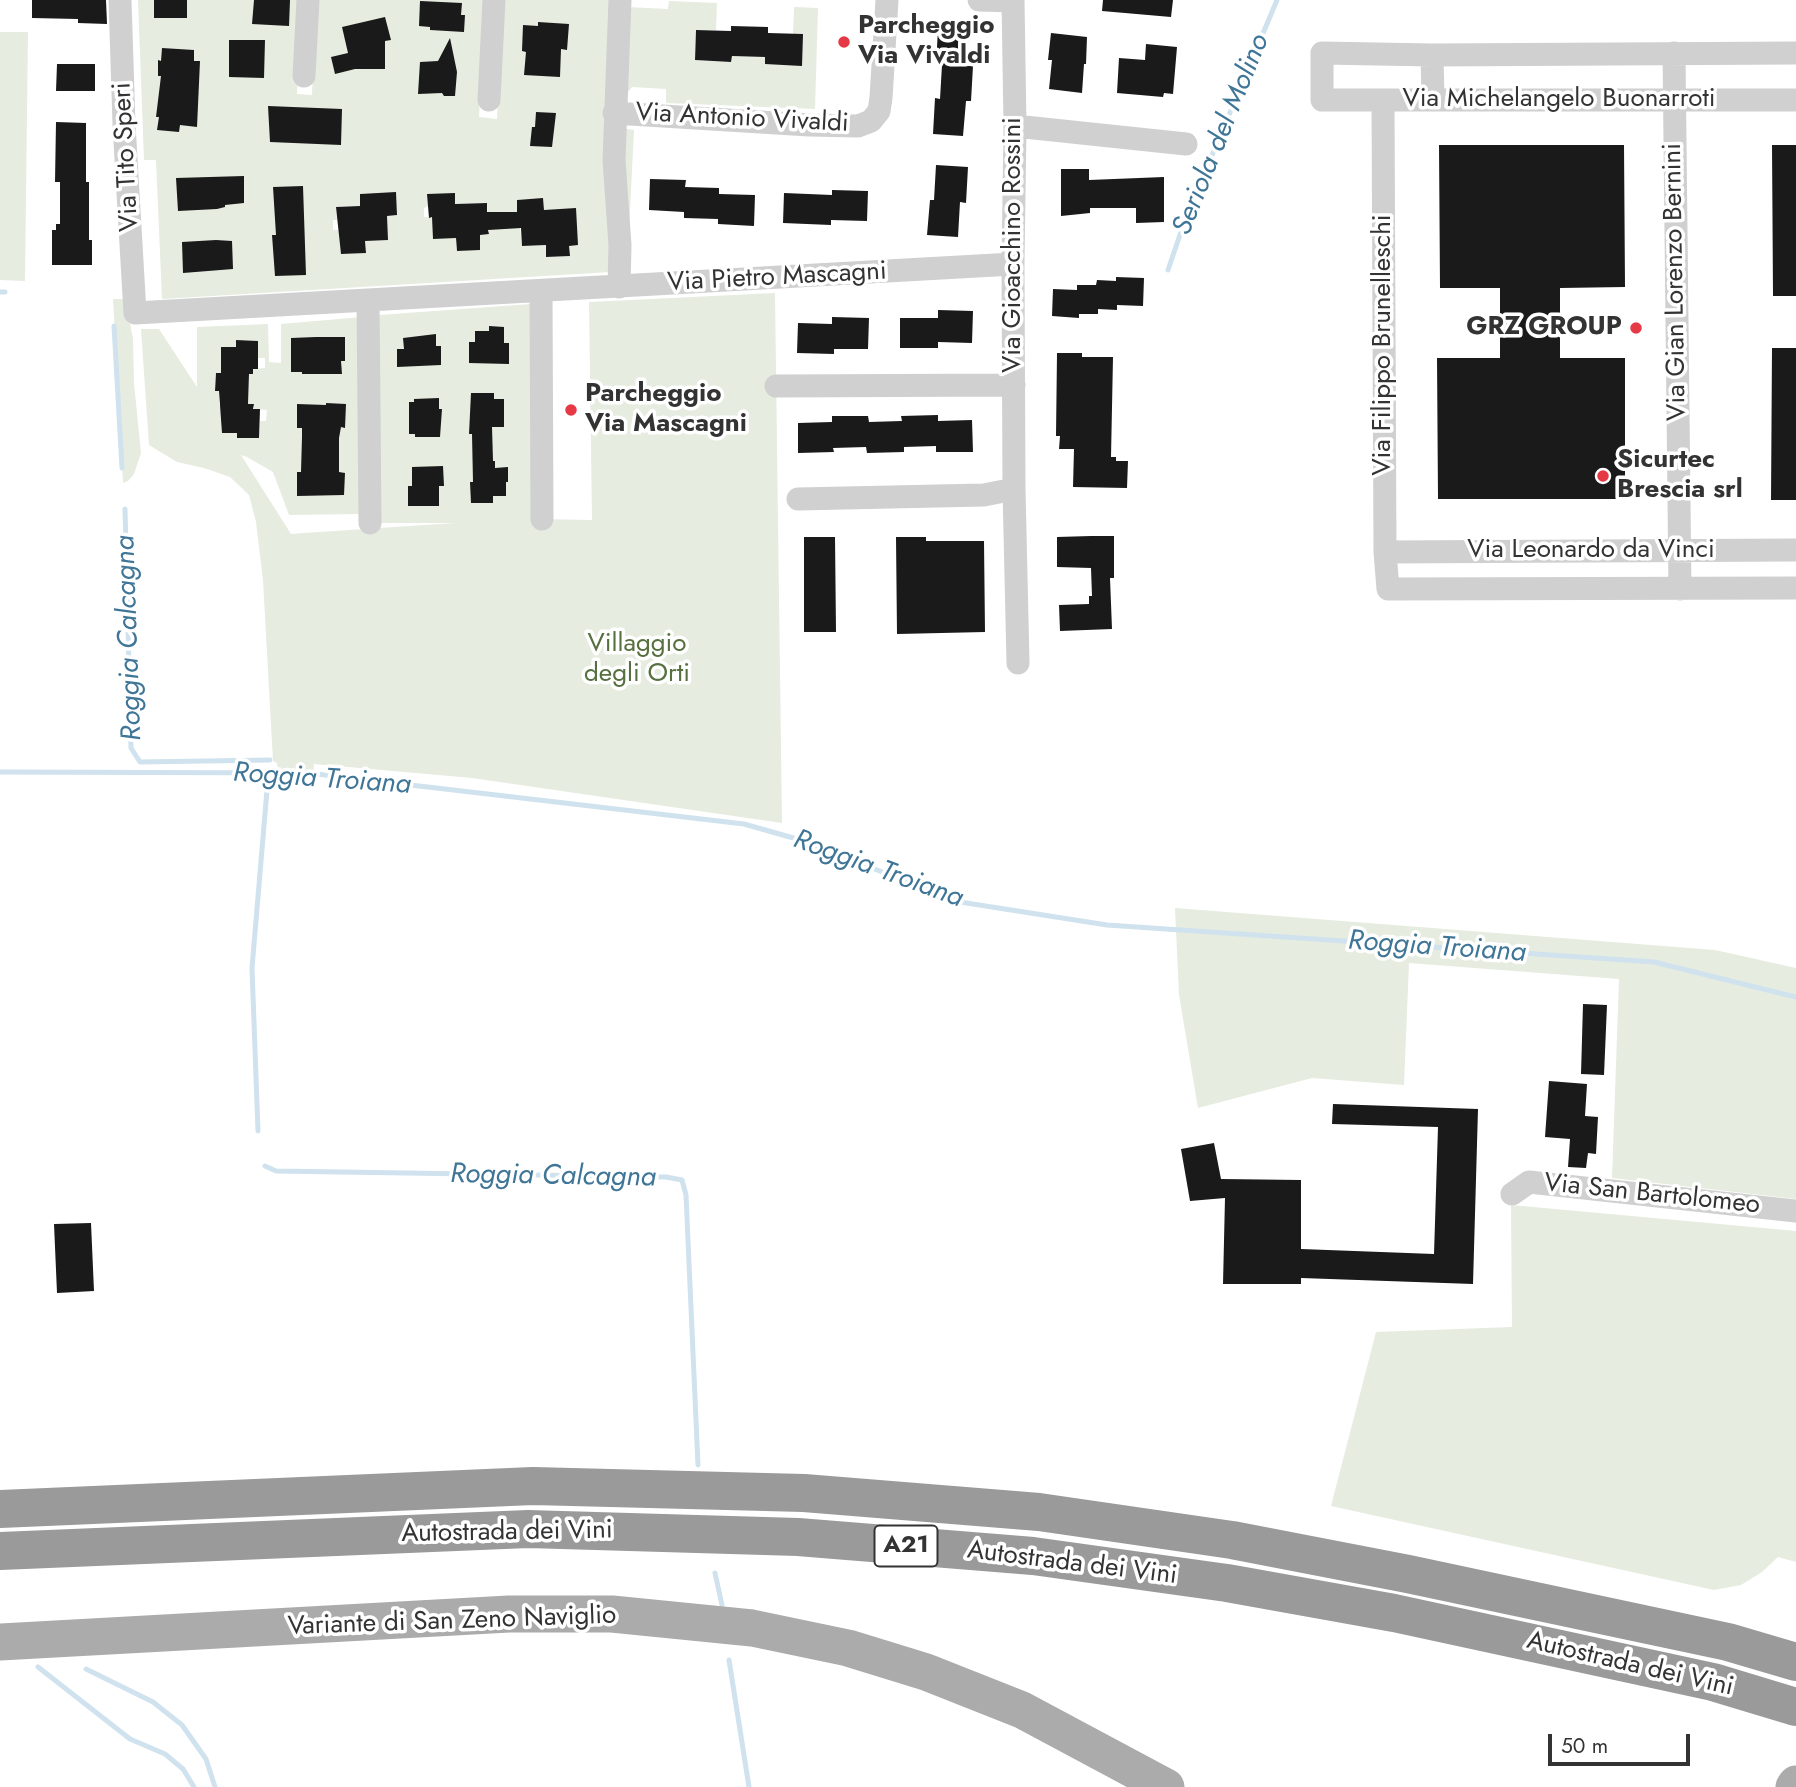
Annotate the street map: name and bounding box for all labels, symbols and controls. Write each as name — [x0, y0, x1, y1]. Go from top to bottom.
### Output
place label: Parcheggio Via Vivaldi — [858, 11, 994, 72]
water label: Seriola del Molino — [1166, 30, 1278, 240]
marker: Parcheggio Via Vivaldi — [836, 34, 852, 50]
street label: Via Tito Speri — [108, 82, 146, 232]
street label: Via Michelangelo Buonarroti — [1403, 84, 1715, 116]
street label: Via Antonio Vivaldi — [635, 98, 849, 140]
street label: Via Gioacchino Rossini — [998, 117, 1030, 373]
street label: Via Gian Lorenzo Bernini — [1658, 143, 1694, 421]
street label: Via Filippo Brunelleschi — [1368, 214, 1400, 476]
street label: Via Pietro Mascagni — [667, 257, 887, 299]
place label: GRZ GROUP — [1466, 312, 1622, 344]
marker: GRZ GROUP — [1628, 320, 1644, 336]
place label: Parcheggio Via Mascagni — [585, 379, 747, 440]
marker: Parcheggio Via Mascagni — [563, 402, 579, 418]
place label: Sicurtec Brescia srl — [1617, 445, 1743, 506]
marker: Sicurtec Brescia srl — [1595, 468, 1611, 484]
water label: Roggia Calcagna — [110, 534, 150, 742]
street label: Via Leonardo da Vinci — [1467, 535, 1715, 567]
park label: Villaggio degli Orti — [584, 629, 690, 690]
water label: Roggia Troiana — [232, 757, 412, 803]
water label: Roggia Troiana — [788, 824, 968, 916]
water label: Roggia Troiana — [1347, 925, 1527, 971]
water label: Roggia Calcagna — [450, 1158, 656, 1196]
street label: Via San Bartolomeo — [1543, 1168, 1761, 1222]
street label: Autostrada dei Vini — [401, 1516, 613, 1550]
road number: A21 — [874, 1526, 937, 1566]
street label: Autostrada dei Vini — [965, 1536, 1179, 1592]
street label: Variante di San Zeno Naviglio — [287, 1601, 617, 1643]
street label: Autostrada dei Vini — [1524, 1626, 1736, 1704]
scale bar — [1551, 1720, 1693, 1764]
text: 50 m — [1561, 1731, 1608, 1761]

